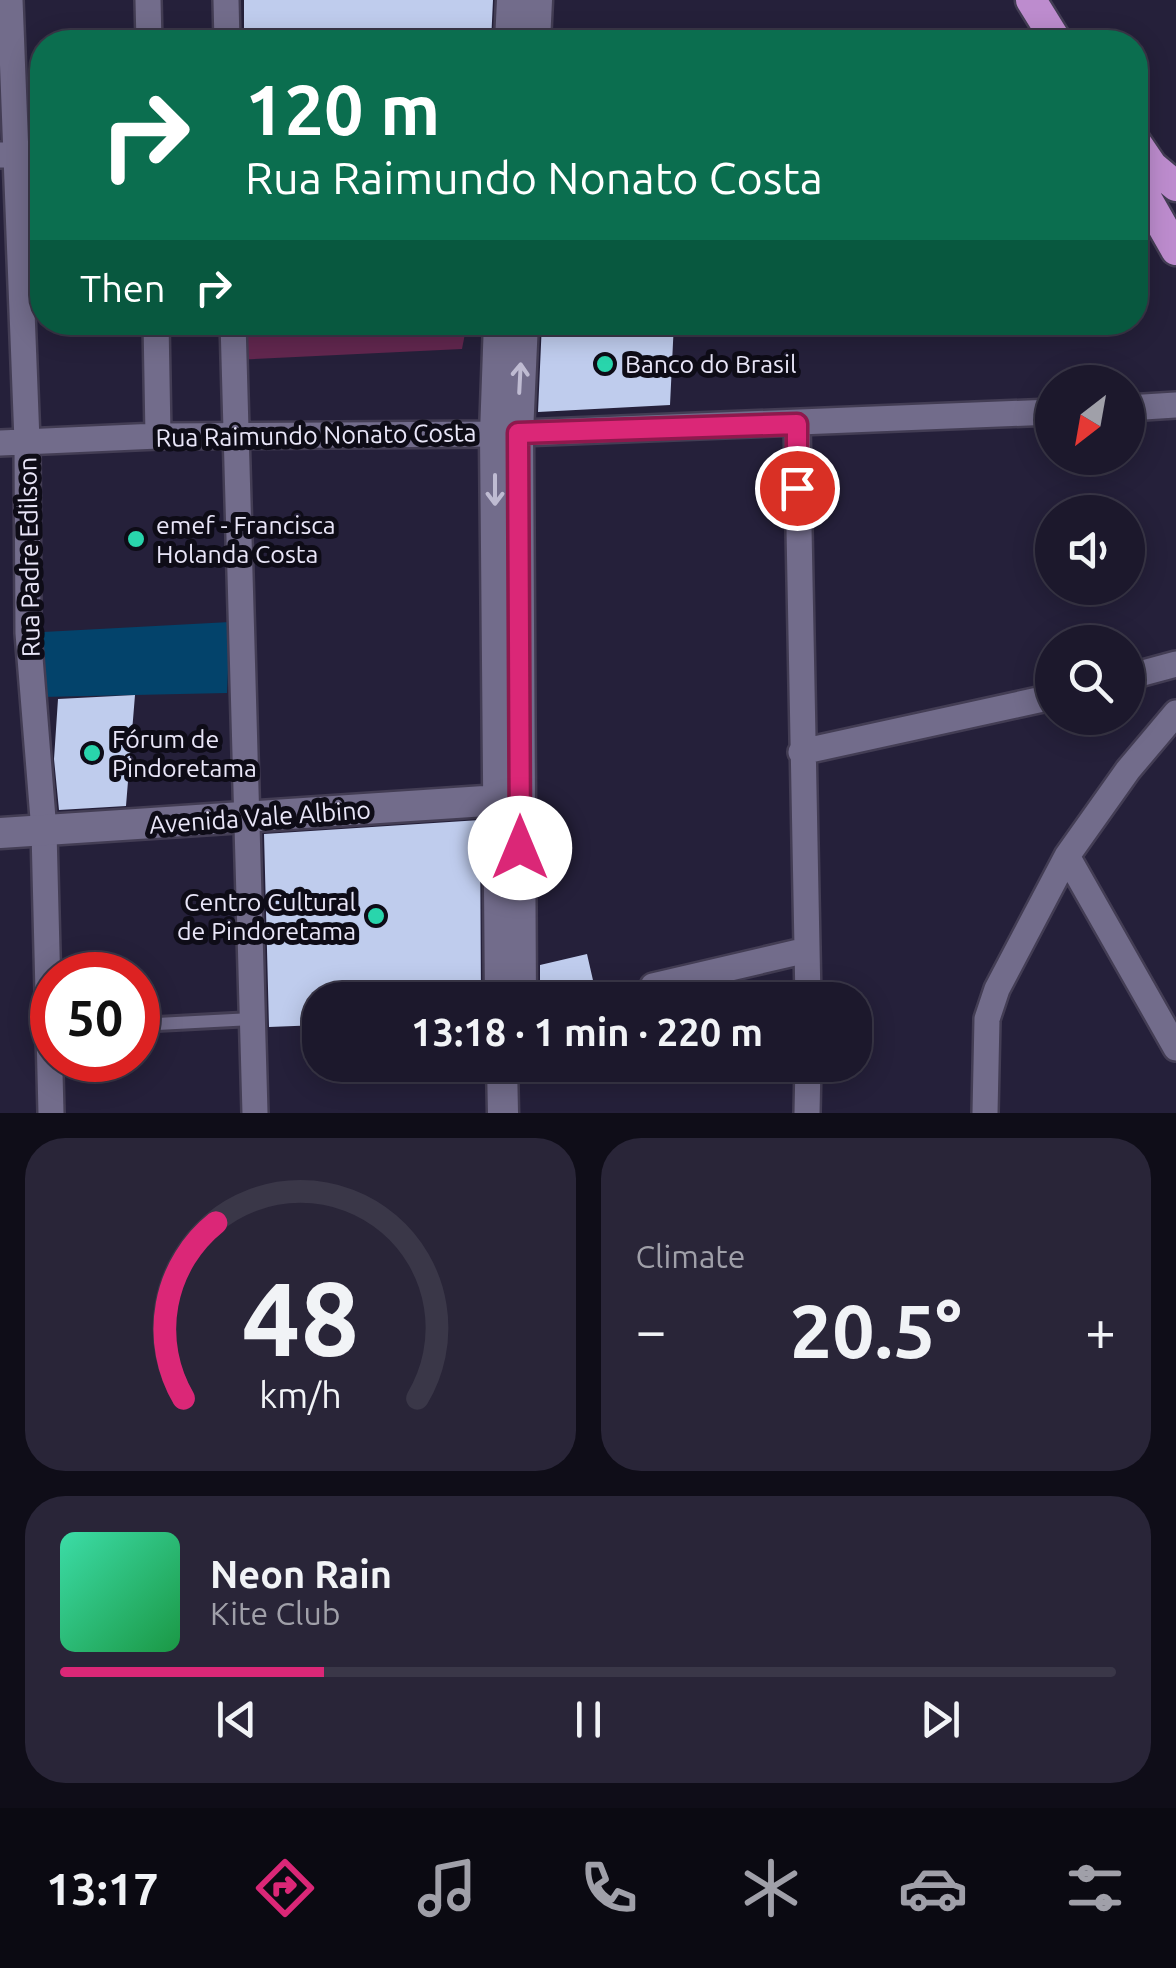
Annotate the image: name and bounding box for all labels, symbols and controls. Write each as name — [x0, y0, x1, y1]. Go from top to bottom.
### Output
icon: right — [80, 70, 210, 200]
text: 120 m — [245, 70, 440, 148]
text: Rua Raimundo Nonato Costa — [245, 152, 823, 203]
icon: right — [186, 260, 241, 315]
text: Then — [80, 267, 166, 309]
place label: Banco do Brasil — [625, 350, 797, 378]
marker: Banco do Brasil — [594, 353, 616, 375]
one-way arrow — [511, 362, 530, 394]
north arrow — [1035, 365, 1145, 475]
map controls — [1035, 365, 1145, 735]
street label: Rua Raimundo Nonato Costa — [155, 418, 477, 452]
pin — [755, 446, 840, 531]
street label: Rua Padre Edilson — [13, 457, 45, 657]
icon: arrive — [770, 461, 825, 516]
one-way arrow — [486, 472, 504, 505]
button: sound — [1035, 495, 1145, 605]
place label: emef - Francisca Holanda Costa — [156, 511, 336, 568]
marker: emef - Francisca Holanda Costa — [125, 528, 147, 550]
button: search — [1035, 625, 1145, 735]
place label: Fórum de Pindoretama — [112, 725, 257, 782]
marker: Fórum de Pindoretama — [81, 742, 103, 764]
street label: Avenida Vale Albino — [148, 795, 372, 839]
position arrow — [468, 796, 572, 900]
place label: Centro Cultural de Pindoretama — [177, 888, 356, 945]
marker: Centro Cultural de Pindoretama — [365, 905, 387, 927]
speed limit sign: 50 — [30, 952, 160, 1082]
text: 13:18 · 1 min · 220 m — [411, 1011, 763, 1053]
text: Climate — [636, 1238, 746, 1274]
text: 48 — [242, 1259, 359, 1376]
text: 20.5° — [790, 1288, 962, 1372]
text: − — [636, 1299, 667, 1360]
text: + — [1085, 1299, 1116, 1360]
text: km/h — [259, 1375, 342, 1415]
text: Neon Rain — [210, 1553, 392, 1595]
text: Kite Club — [210, 1595, 340, 1631]
icon: previous — [209, 1692, 264, 1747]
icon: pause — [561, 1692, 616, 1747]
icon: next — [913, 1692, 968, 1747]
icon: directions — [250, 1853, 320, 1923]
icon: music — [412, 1853, 482, 1923]
icon: phone — [574, 1853, 644, 1923]
icon: climate — [736, 1853, 806, 1923]
icon: car — [898, 1853, 968, 1923]
icon: filters — [1060, 1853, 1130, 1923]
text: 13:17 — [46, 1863, 159, 1914]

